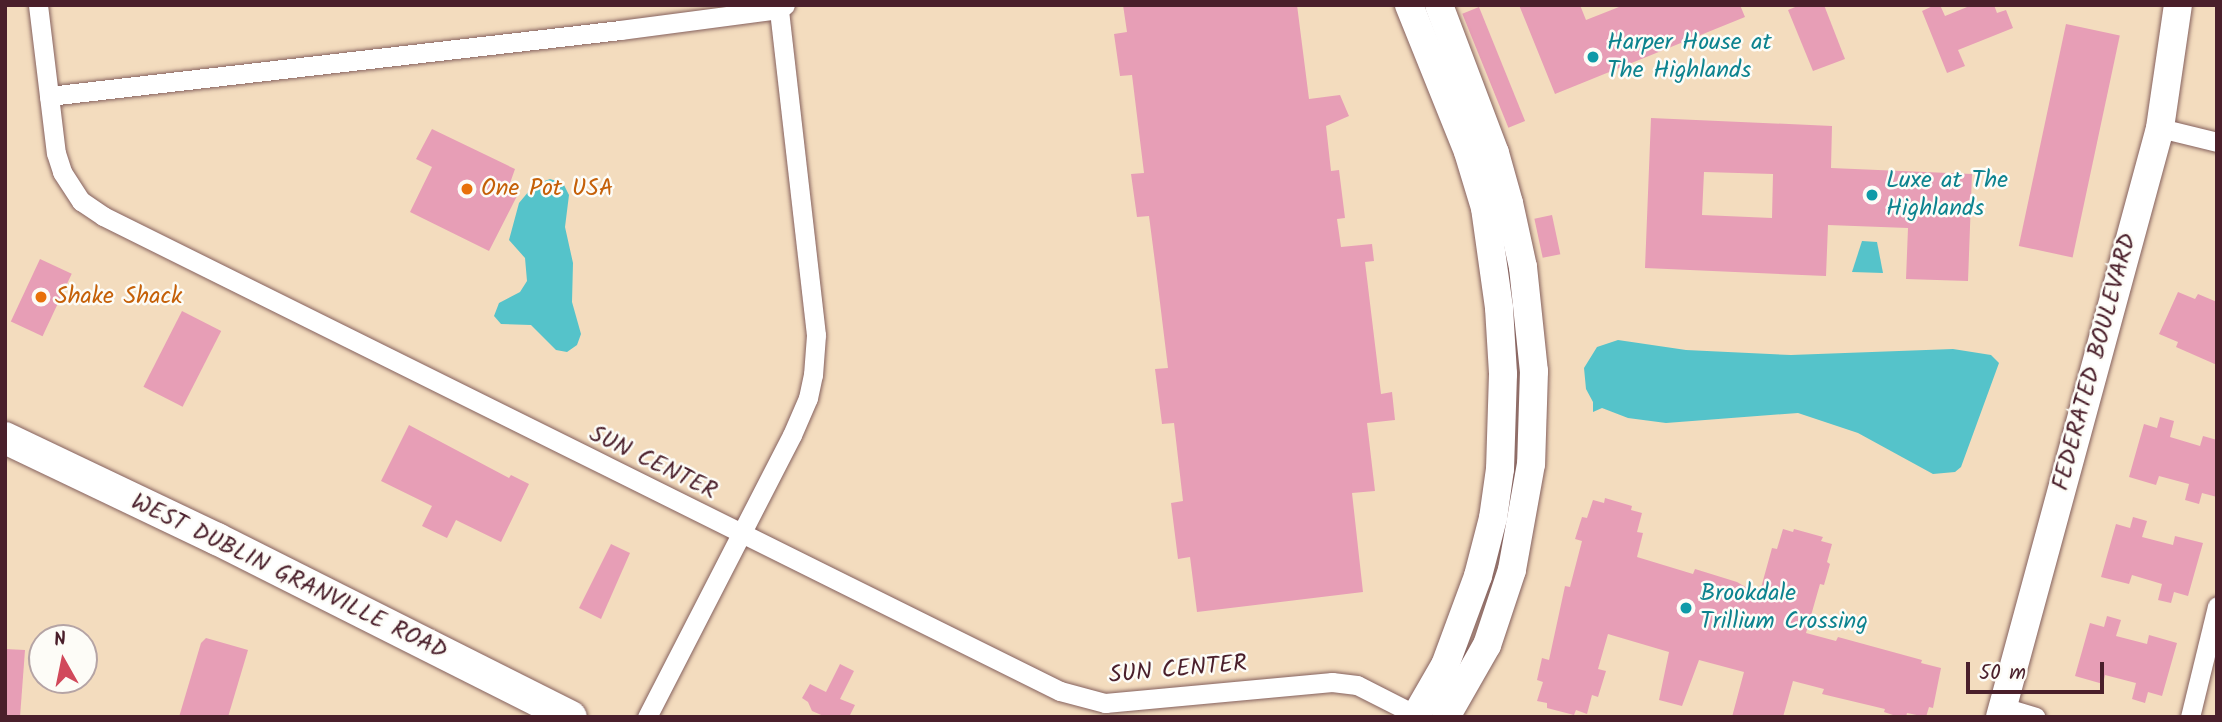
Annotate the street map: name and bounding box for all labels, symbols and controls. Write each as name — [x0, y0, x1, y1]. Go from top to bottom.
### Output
place label: Harper House at The Highlands — [1607, 29, 1772, 85]
marker: Harper House at The Highlands — [1585, 49, 1601, 65]
place label: Luxe at The Highlands — [1886, 167, 2008, 223]
place label: One Pot USA — [481, 175, 613, 203]
marker: One Pot USA — [459, 181, 475, 197]
marker: Luxe at The Highlands — [1864, 187, 1880, 203]
street label: FEDERATED BOULEVARD — [2047, 230, 2143, 494]
place label: Shake Shack — [55, 283, 182, 311]
marker: Shake Shack — [33, 289, 49, 305]
street label: SUN CENTER — [584, 420, 722, 506]
street label: WEST DUBLIN GRANVILLE ROAD — [126, 488, 452, 666]
place label: Brookdale Trillium Crossing — [1700, 580, 1868, 636]
marker: Brookdale Trillium Crossing — [1678, 600, 1694, 616]
north arrow — [28, 624, 98, 694]
text: N — [52, 624, 68, 656]
scale bar — [1970, 648, 2108, 692]
street label: SUN CENTER — [1108, 650, 1248, 690]
text: 50 m — [1979, 657, 2026, 690]

